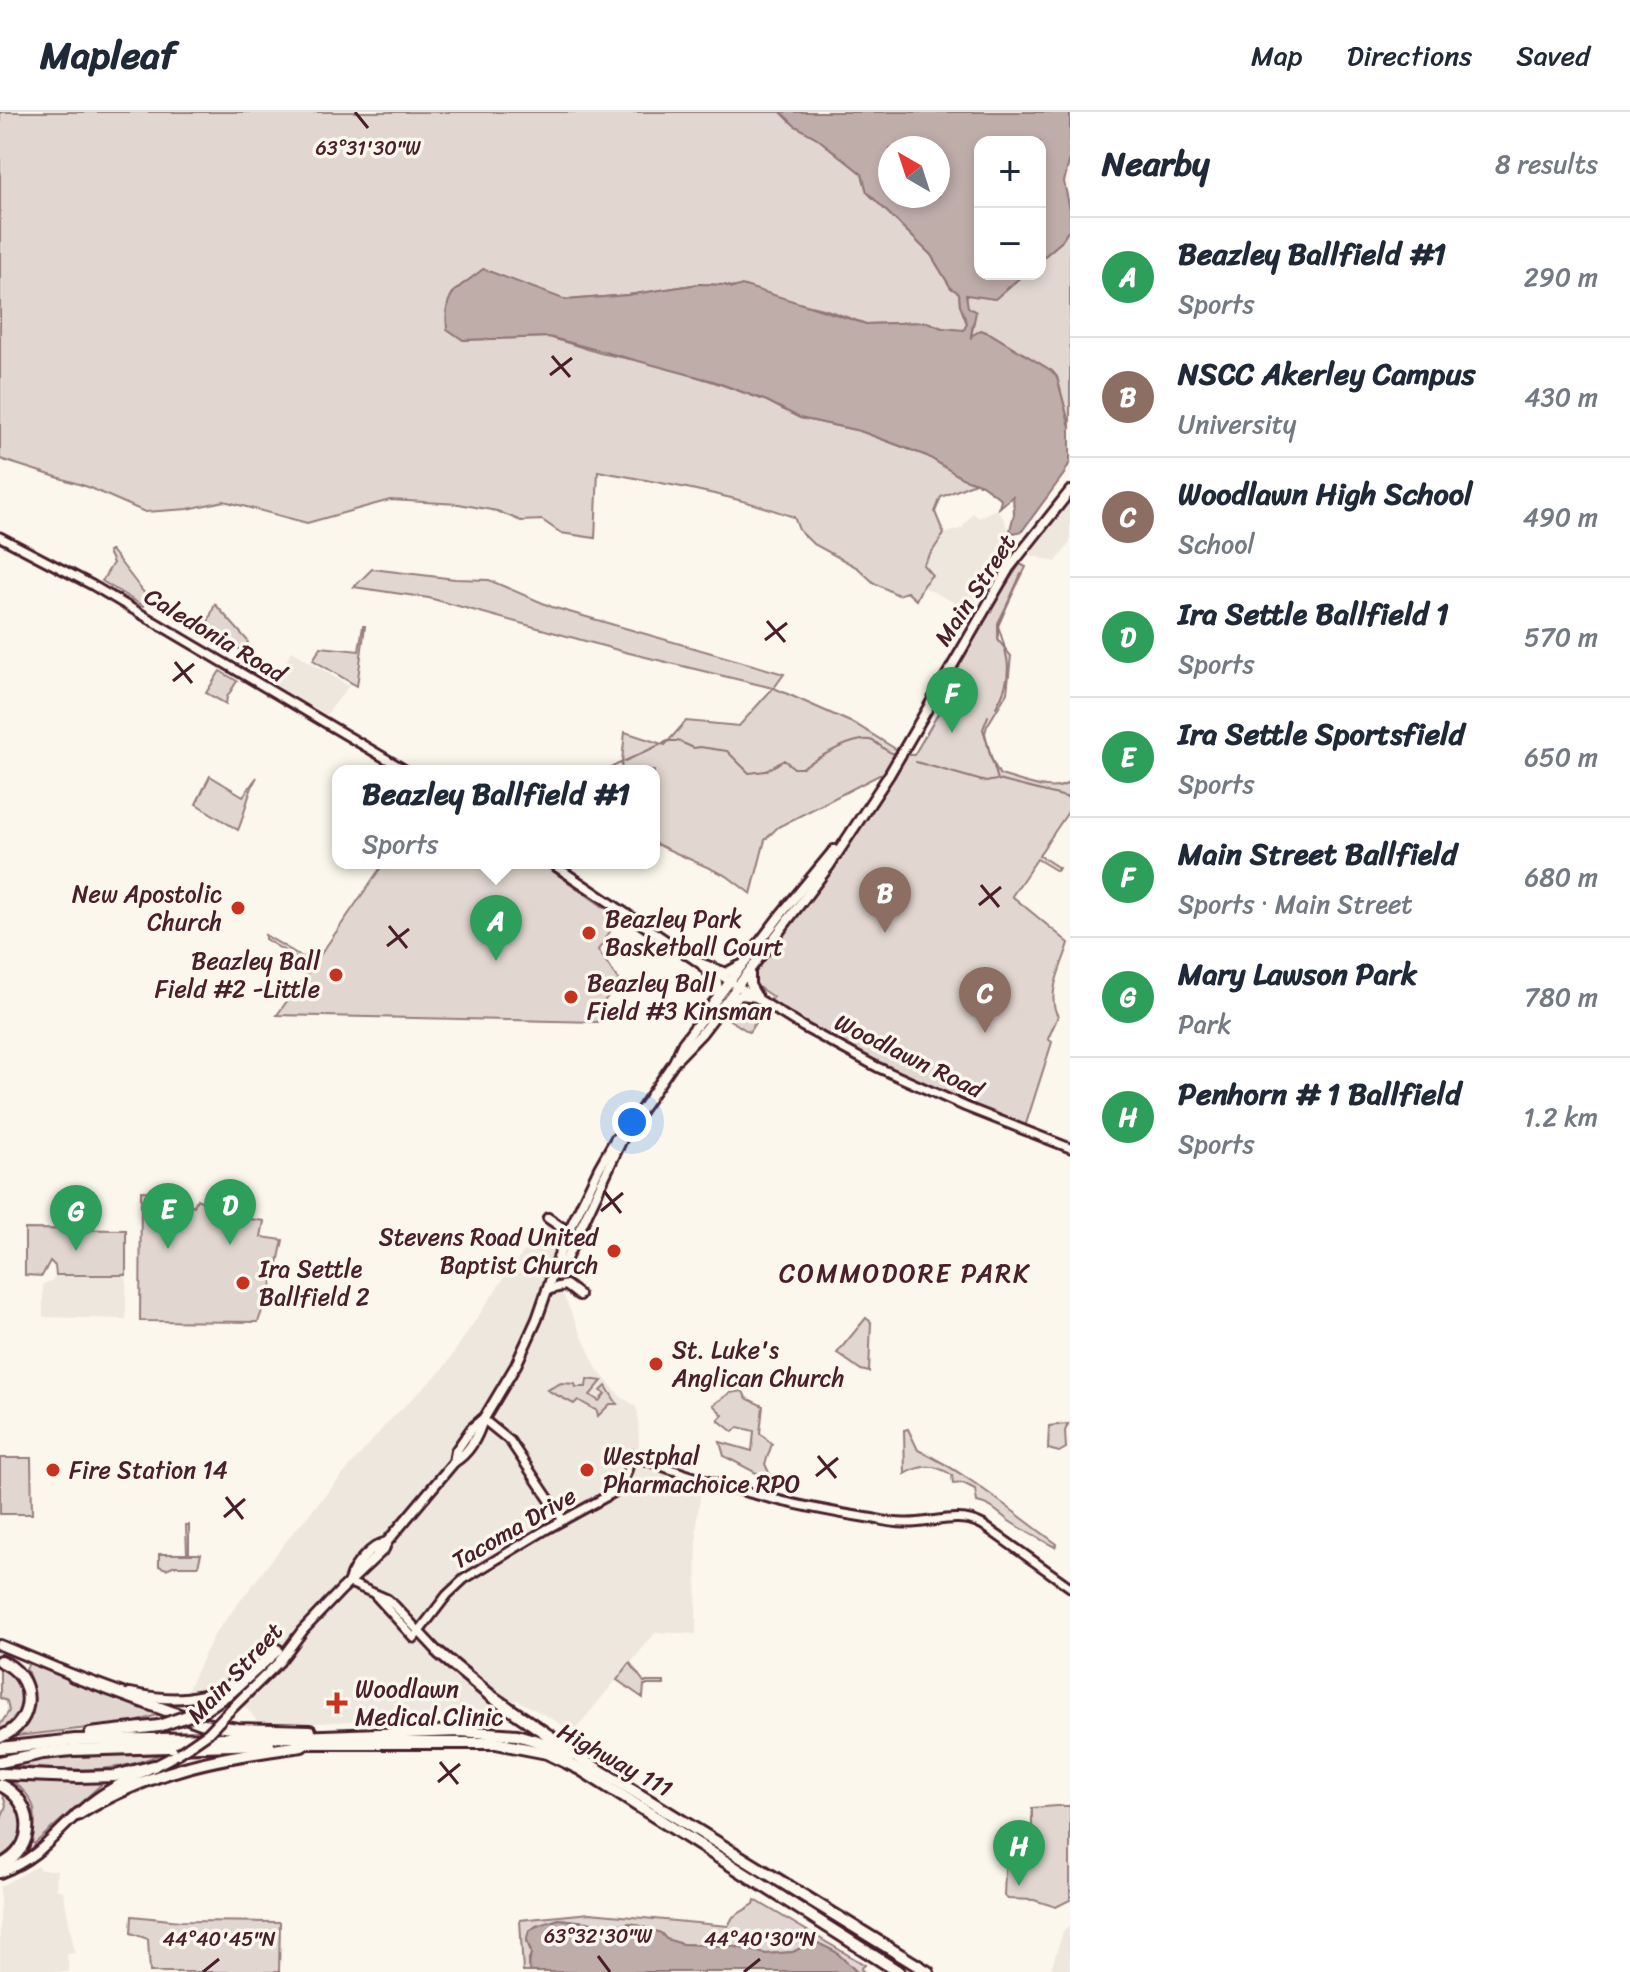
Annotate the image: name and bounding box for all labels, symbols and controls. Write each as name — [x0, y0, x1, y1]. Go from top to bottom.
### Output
text: Mapleaf — [40, 22, 176, 89]
text: Map — [1251, 31, 1303, 80]
text: Directions — [1347, 31, 1472, 80]
text: Saved — [1516, 31, 1590, 80]
text: 63°31'30"W — [315, 131, 421, 166]
text: Nearby — [1102, 134, 1210, 194]
north arrow — [878, 136, 950, 208]
map controls — [974, 136, 1046, 280]
button: + — [974, 136, 1046, 208]
text: 8 results — [1495, 141, 1598, 187]
button: − — [974, 208, 1046, 280]
text: Beazley Ballfield #1 — [1178, 227, 1446, 281]
text: A — [1119, 254, 1137, 300]
text: 290 m — [1524, 254, 1598, 300]
text: Sports — [1178, 281, 1254, 327]
text: NSCC Akerley Campus — [1178, 347, 1475, 401]
text: B — [1120, 374, 1136, 420]
text: 430 m — [1524, 374, 1598, 420]
text: University — [1178, 401, 1296, 447]
text: Woodlawn High School — [1178, 467, 1472, 521]
text: C — [1120, 494, 1136, 540]
text: 490 m — [1523, 494, 1598, 540]
text: School — [1178, 521, 1255, 567]
street label: Main Street — [923, 525, 1027, 655]
street label: Caledonia Road — [136, 576, 296, 695]
text: Ira Settle Ballfield 1 — [1178, 587, 1449, 641]
text: D — [1120, 614, 1136, 660]
text: 570 m — [1524, 614, 1598, 660]
text: Sports — [1178, 641, 1254, 687]
pin: F — [926, 667, 978, 733]
text: Ira Settle Sportsfield — [1178, 707, 1465, 761]
text: E — [1121, 734, 1135, 780]
text: 650 m — [1524, 734, 1598, 780]
text: Sports — [1178, 761, 1254, 807]
popup — [332, 765, 660, 869]
text: Beazley Ballfield #1 — [362, 767, 630, 821]
text: Sports — [362, 821, 438, 867]
text: Main Street Ballfield — [1178, 827, 1457, 881]
text: F — [1121, 854, 1135, 900]
text: 680 m — [1524, 854, 1598, 900]
pin: B — [859, 867, 911, 933]
place label: New Apostolic Church — [72, 873, 222, 943]
text: Sports · Main Street — [1178, 881, 1413, 927]
pin: A — [470, 895, 522, 961]
place label: Beazley Park Basketball Court — [605, 898, 784, 968]
marker: New Apostolic Church — [229, 899, 247, 917]
marker: Beazley Park Basketball Court — [580, 924, 598, 942]
place label: Beazley Ball Field #2 -Little — [155, 940, 321, 1010]
text: Mary Lawson Park — [1178, 947, 1417, 1001]
place label: Beazley Ball Field #3 Kinsman — [587, 962, 772, 1032]
marker: Beazley Ball Field #2 -Little — [327, 966, 345, 984]
pin: C — [959, 967, 1011, 1033]
text: G — [1120, 974, 1136, 1020]
text: 780 m — [1524, 974, 1598, 1020]
marker: Beazley Ball Field #3 Kinsman — [562, 988, 580, 1006]
text: Park — [1178, 1001, 1231, 1047]
street label: Woodlawn Road — [827, 1002, 992, 1111]
text: Penhorn # 1 Ballfield — [1178, 1067, 1461, 1121]
text: H — [1119, 1094, 1137, 1140]
text: 1.2 km — [1523, 1094, 1598, 1140]
your location — [612, 1102, 652, 1142]
text: Sports — [1178, 1121, 1254, 1167]
pin: D — [204, 1179, 256, 1245]
pin: E — [142, 1183, 194, 1249]
pin: G — [50, 1185, 102, 1251]
place label: Stevens Road United Baptist Church — [379, 1216, 599, 1286]
marker: Stevens Road United Baptist Church — [605, 1242, 623, 1260]
place label: Ira Settle Ballfield 2 — [258, 1248, 370, 1318]
district label: COMMODORE PARK — [779, 1250, 1031, 1296]
marker: Ira Settle Ballfield 2 — [234, 1274, 252, 1292]
place label: St. Luke's Anglican Church — [671, 1329, 844, 1399]
marker: St. Luke's Anglican Church — [647, 1355, 665, 1373]
place label: Westphal Pharmachoice RPO — [603, 1435, 800, 1505]
place label: Fire Station 14 — [69, 1449, 228, 1491]
marker: Fire Station 14 — [44, 1461, 62, 1479]
marker: Westphal Pharmachoice RPO — [578, 1461, 596, 1479]
street label: Tacoma Drive — [444, 1475, 584, 1581]
street label: Main Street — [176, 1612, 294, 1734]
place label: Woodlawn Medical Clinic — [355, 1668, 503, 1738]
marker: Woodlawn Medical Clinic — [326, 1692, 348, 1714]
street label: Highway 111 — [549, 1711, 681, 1809]
pin: H — [993, 1820, 1045, 1886]
text: 63°32'30"W — [544, 1919, 653, 1954]
text: 44°40'45"N — [162, 1922, 276, 1957]
text: 44°40'30"N — [704, 1922, 816, 1957]

